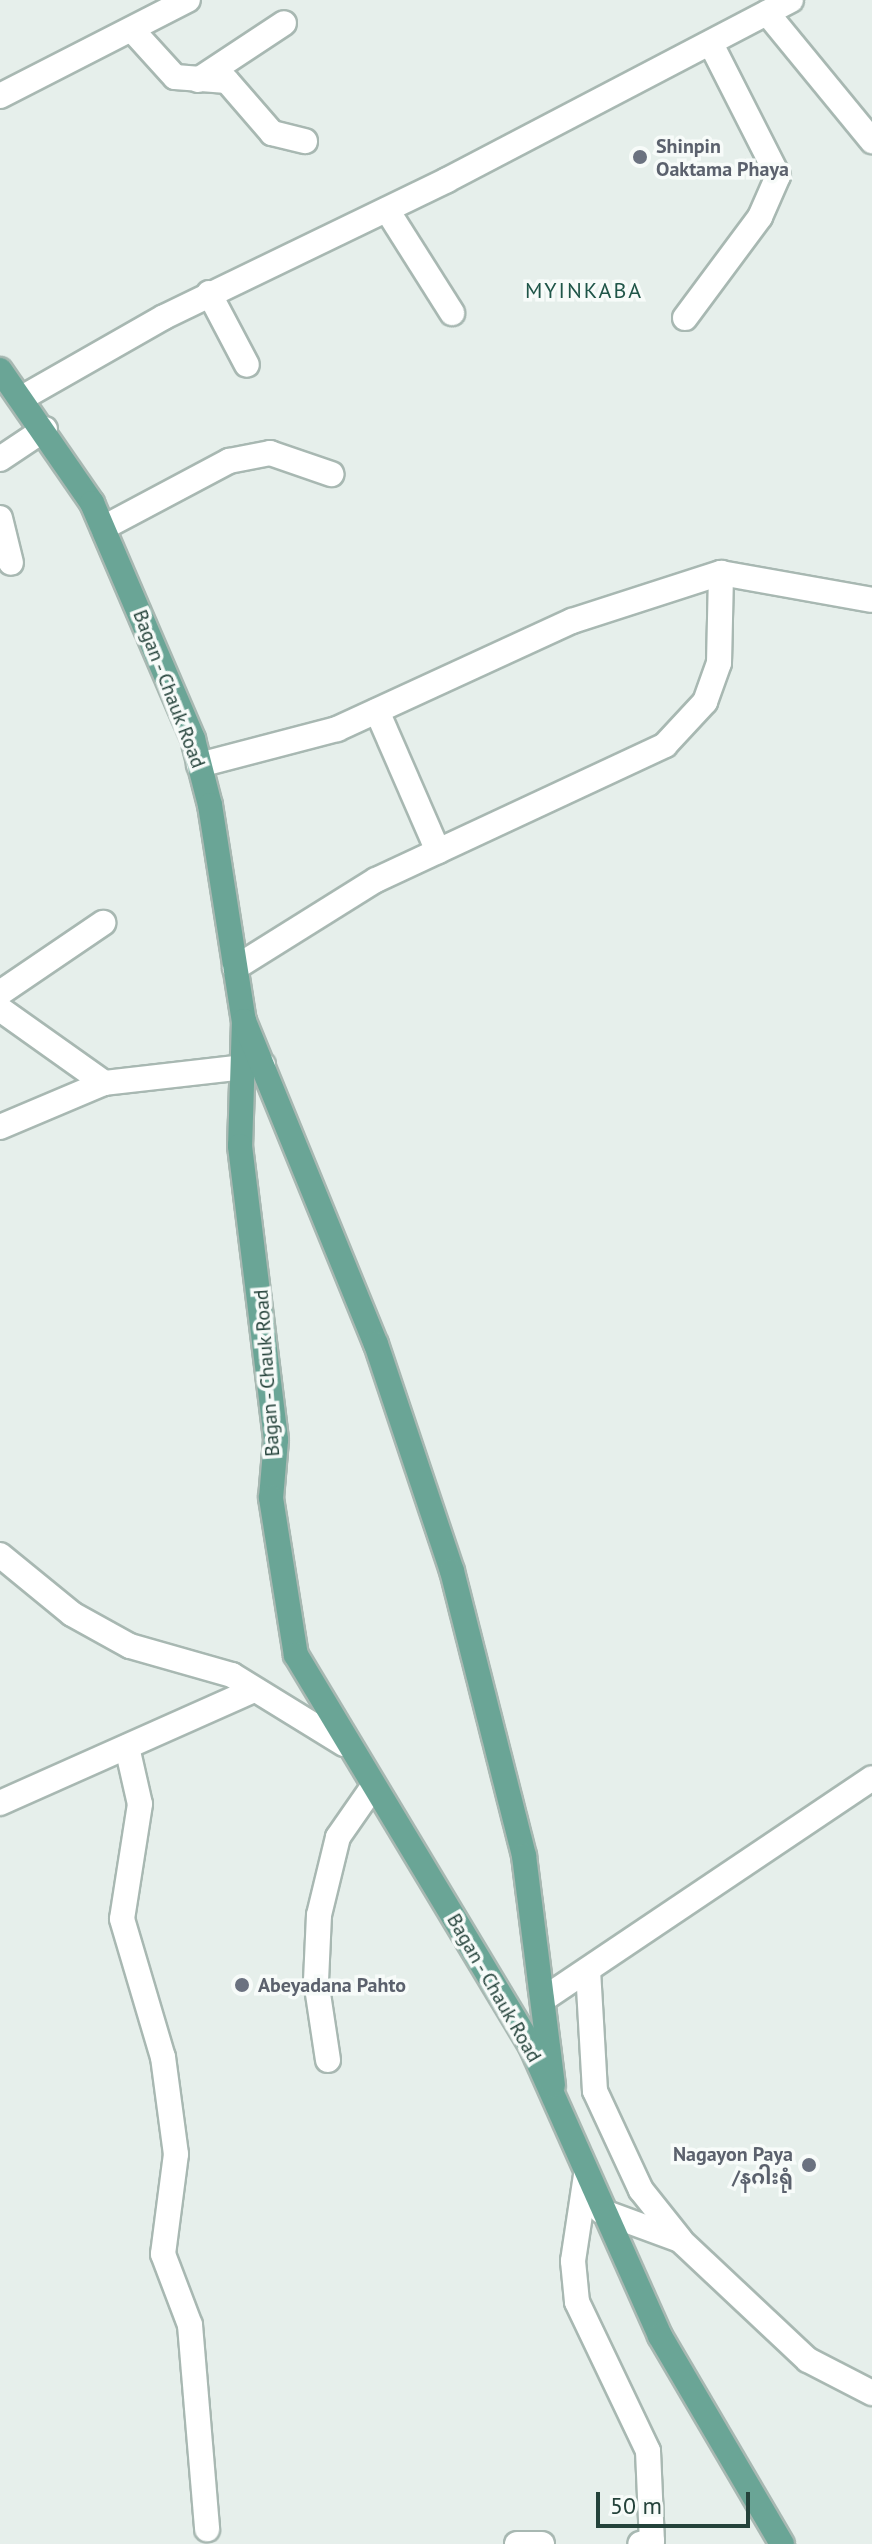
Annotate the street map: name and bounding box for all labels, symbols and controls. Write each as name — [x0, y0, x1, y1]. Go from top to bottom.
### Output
place label: Shinpin Oaktama Phaya — [656, 134, 789, 181]
marker: Shinpin Oaktama Phaya — [631, 148, 649, 166]
district label: MYINKABA — [525, 278, 643, 304]
street label: Bagan - Chauk Road — [127, 605, 211, 773]
street label: Bagan - Chauk Road — [249, 1287, 285, 1459]
street label: Bagan - Chauk Road — [441, 1908, 547, 2068]
place label: Abeyadana Pahto — [258, 1973, 406, 1997]
marker: Abeyadana Pahto — [233, 1976, 251, 1994]
place label: Nagayon Paya /နဂါးရုံ — [673, 2142, 793, 2189]
marker: Nagayon Paya /နဂါးရုံ — [800, 2156, 818, 2174]
scale bar — [600, 2476, 754, 2526]
text: 50 m — [610, 2490, 662, 2521]

